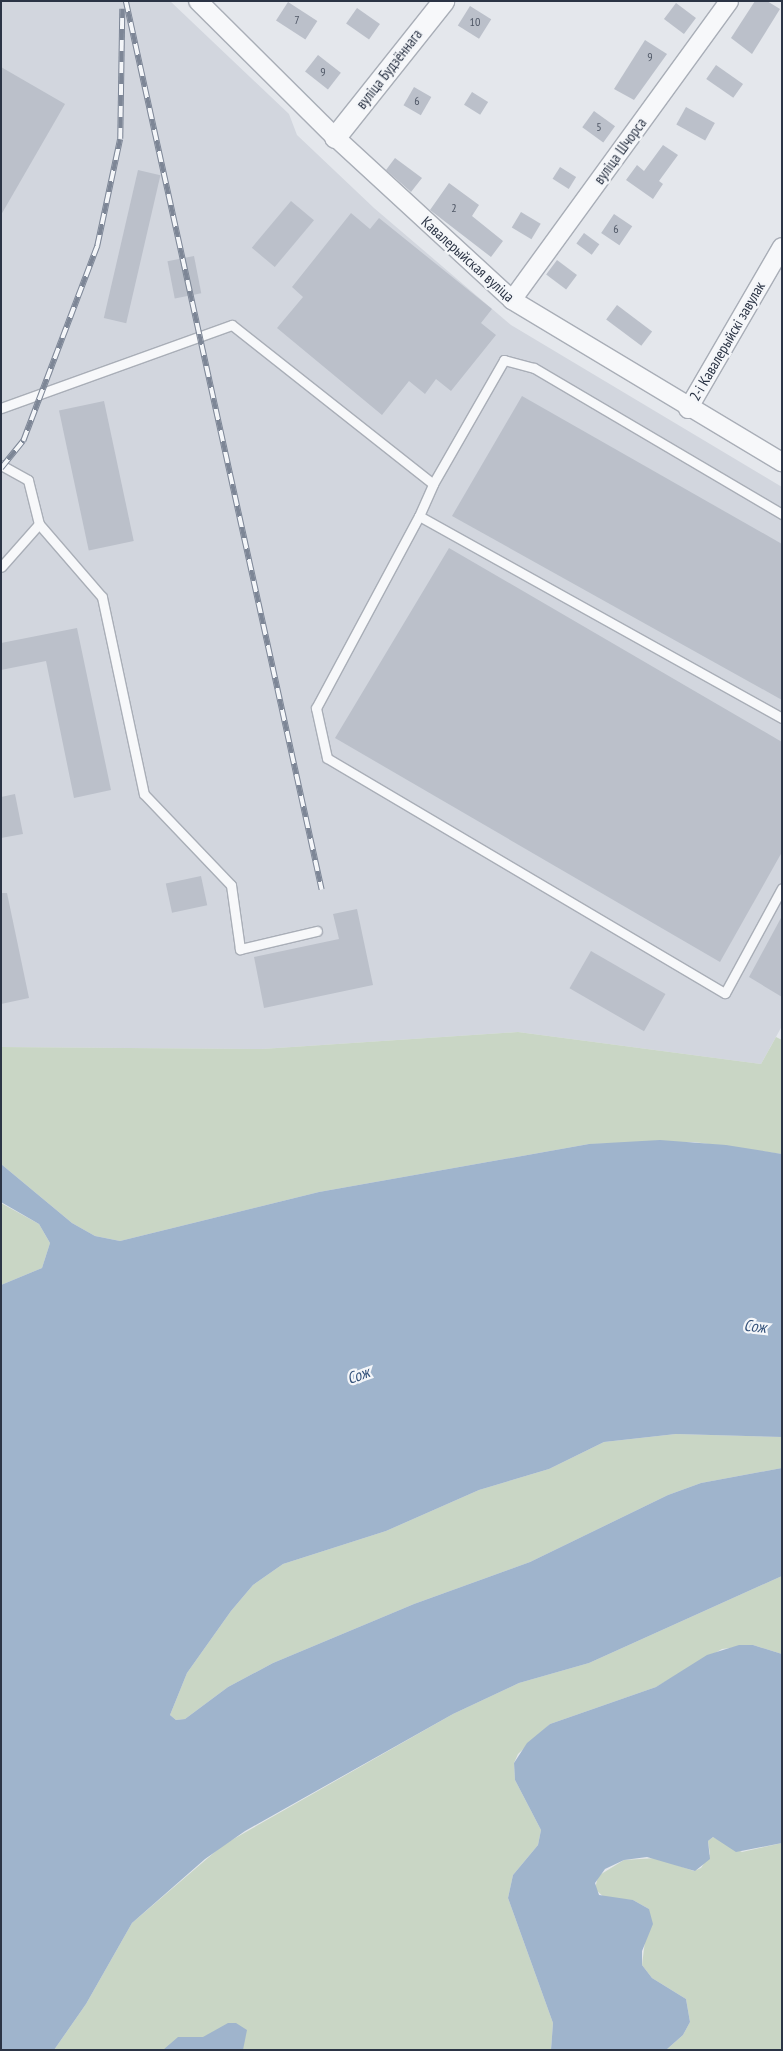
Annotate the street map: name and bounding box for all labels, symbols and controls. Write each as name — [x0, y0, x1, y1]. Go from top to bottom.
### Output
house number: 7 — [294, 13, 300, 27]
house number: 10 — [470, 15, 480, 29]
street label: вуліца Будзённага — [352, 26, 426, 112]
house number: 9 — [647, 50, 653, 64]
house number: 9 — [320, 65, 326, 79]
house number: 6 — [414, 94, 420, 108]
street label: вуліца Шчорса — [590, 114, 650, 188]
house number: 5 — [596, 120, 602, 134]
house number: 2 — [451, 201, 457, 215]
street label: Кавалерыйская вуліца — [418, 213, 518, 305]
house number: 6 — [613, 222, 619, 236]
street label: 2-і Кавалерыйскі завулак — [686, 278, 768, 404]
water label: Сож — [743, 1315, 767, 1337]
water label: Сож — [344, 1362, 372, 1388]

